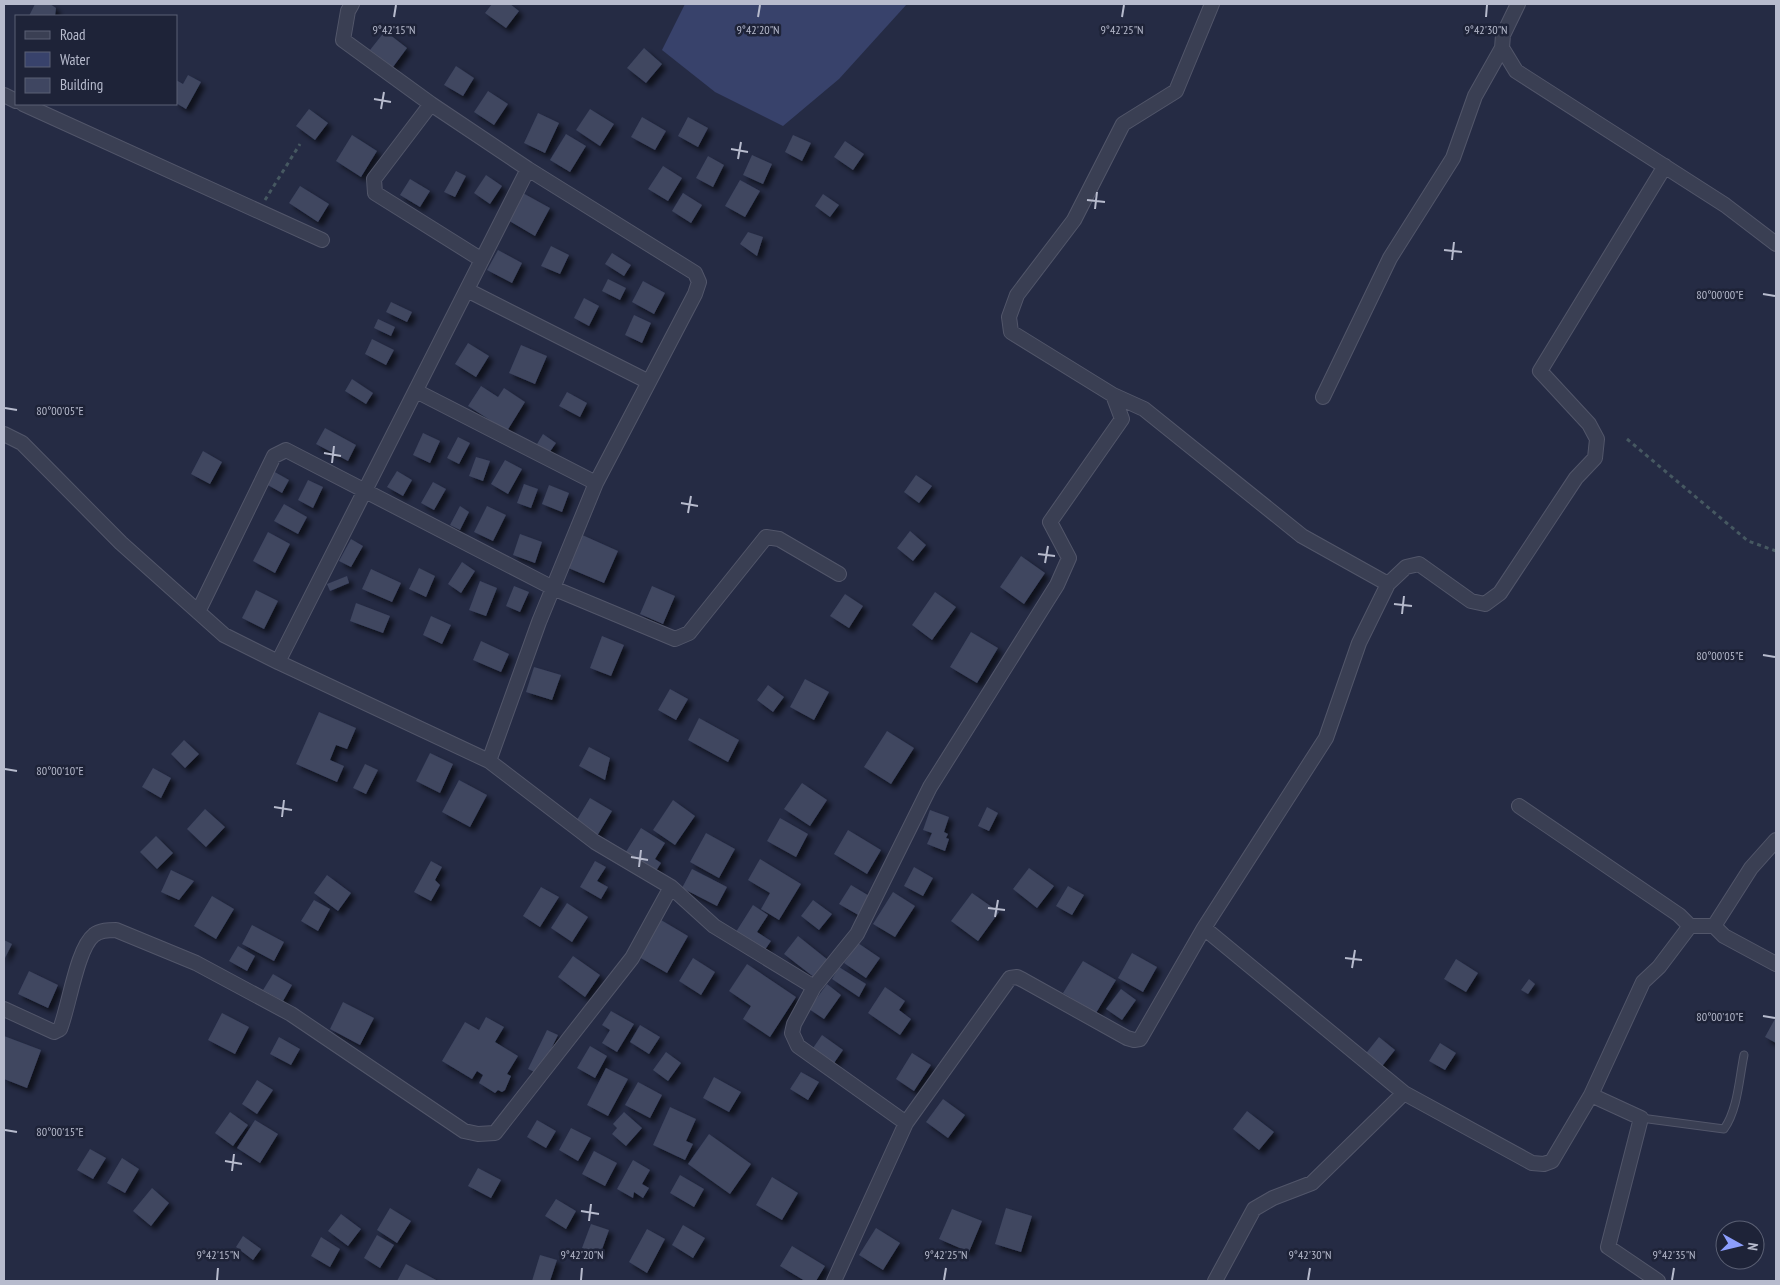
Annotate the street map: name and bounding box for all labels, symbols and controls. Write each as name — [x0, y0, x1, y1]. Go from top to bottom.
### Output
legend — [15, 15, 178, 105]
text: 9°42'15"N — [372, 22, 416, 37]
text: 9°42'20"N — [736, 22, 780, 37]
text: 9°42'25"N — [1100, 22, 1144, 37]
text: 9°42'30"N — [1464, 22, 1508, 37]
text: Road — [60, 25, 86, 44]
text: Water — [60, 50, 91, 69]
text: Building — [60, 75, 103, 94]
text: 80°00'00"E — [1696, 287, 1744, 302]
text: 80°00'05"E — [36, 403, 84, 418]
text: 80°00'05"E — [1696, 648, 1744, 663]
text: 80°00'10"E — [36, 763, 84, 778]
text: 80°00'10"E — [1696, 1009, 1744, 1024]
text: 80°00'15"E — [36, 1124, 84, 1139]
north arrow — [1715, 1220, 1765, 1270]
text: N — [1743, 1242, 1762, 1252]
text: 9°42'15"N — [196, 1247, 240, 1262]
text: 9°42'20"N — [560, 1247, 604, 1262]
text: 9°42'25"N — [924, 1247, 968, 1262]
text: 9°42'30"N — [1288, 1247, 1332, 1262]
text: 9°42'35"N — [1652, 1247, 1696, 1262]

